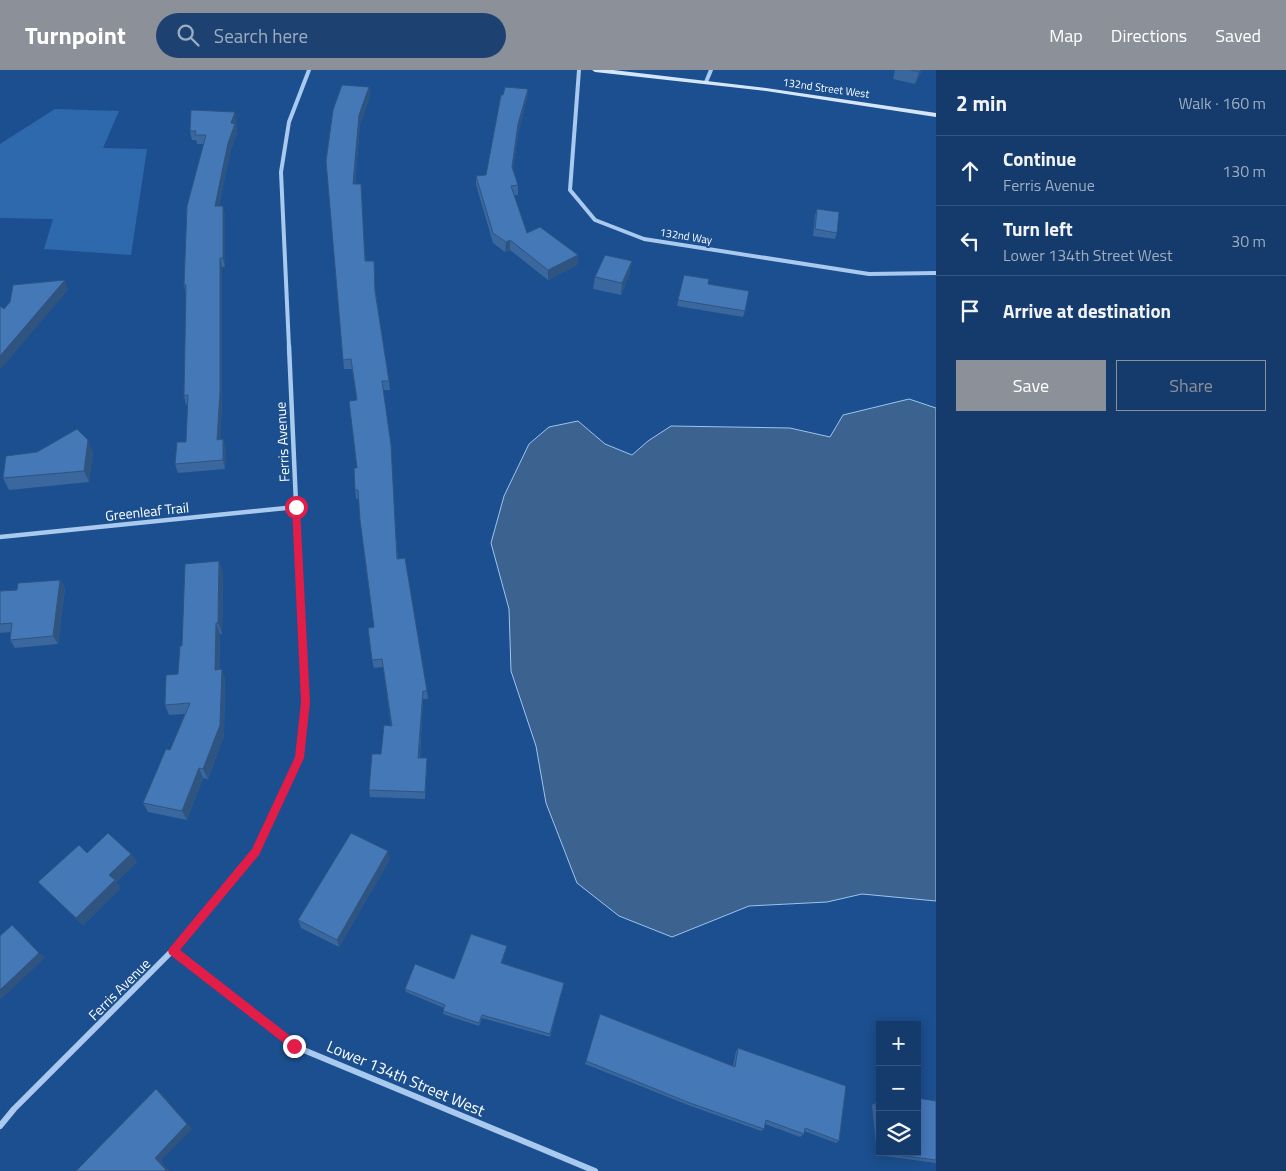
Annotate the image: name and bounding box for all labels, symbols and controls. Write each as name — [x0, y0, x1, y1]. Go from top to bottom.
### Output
search box — [156, 13, 506, 58]
text: Turnpoint — [25, 17, 126, 53]
icon: search — [174, 21, 202, 49]
text: Search here — [214, 21, 308, 50]
text: Map — [1049, 22, 1083, 49]
text: Directions — [1111, 22, 1187, 49]
text: Saved — [1215, 22, 1261, 49]
street label: 132nd Street West — [782, 74, 871, 102]
text: 2 min — [956, 87, 1007, 119]
text: Walk · 160 m — [1178, 91, 1266, 115]
text: Continue — [1003, 144, 1076, 173]
icon: ahead — [956, 157, 984, 185]
text: 130 m — [1222, 159, 1266, 183]
text: Ferris Avenue — [1003, 173, 1095, 197]
text: Turn left — [1003, 214, 1073, 243]
street label: 132nd Way — [659, 224, 714, 248]
icon: left — [956, 227, 984, 255]
text: 30 m — [1231, 229, 1266, 253]
text: Lower 134th Street West — [1003, 243, 1173, 267]
text: Arrive at destination — [1003, 296, 1171, 325]
icon: arrive — [956, 297, 984, 325]
button: Save — [956, 360, 1106, 411]
button: Share — [1116, 360, 1266, 411]
street label: Ferris Avenue — [269, 401, 295, 483]
street label: Greenleaf Trail — [104, 496, 190, 526]
route start — [285, 496, 308, 519]
street label: Ferris Avenue — [83, 953, 155, 1025]
map controls — [876, 1021, 921, 1156]
button: + — [876, 1021, 921, 1066]
street label: Lower 134th Street West — [323, 1034, 489, 1122]
route end — [283, 1035, 306, 1058]
button: − — [876, 1066, 921, 1111]
button: layers — [876, 1111, 921, 1156]

